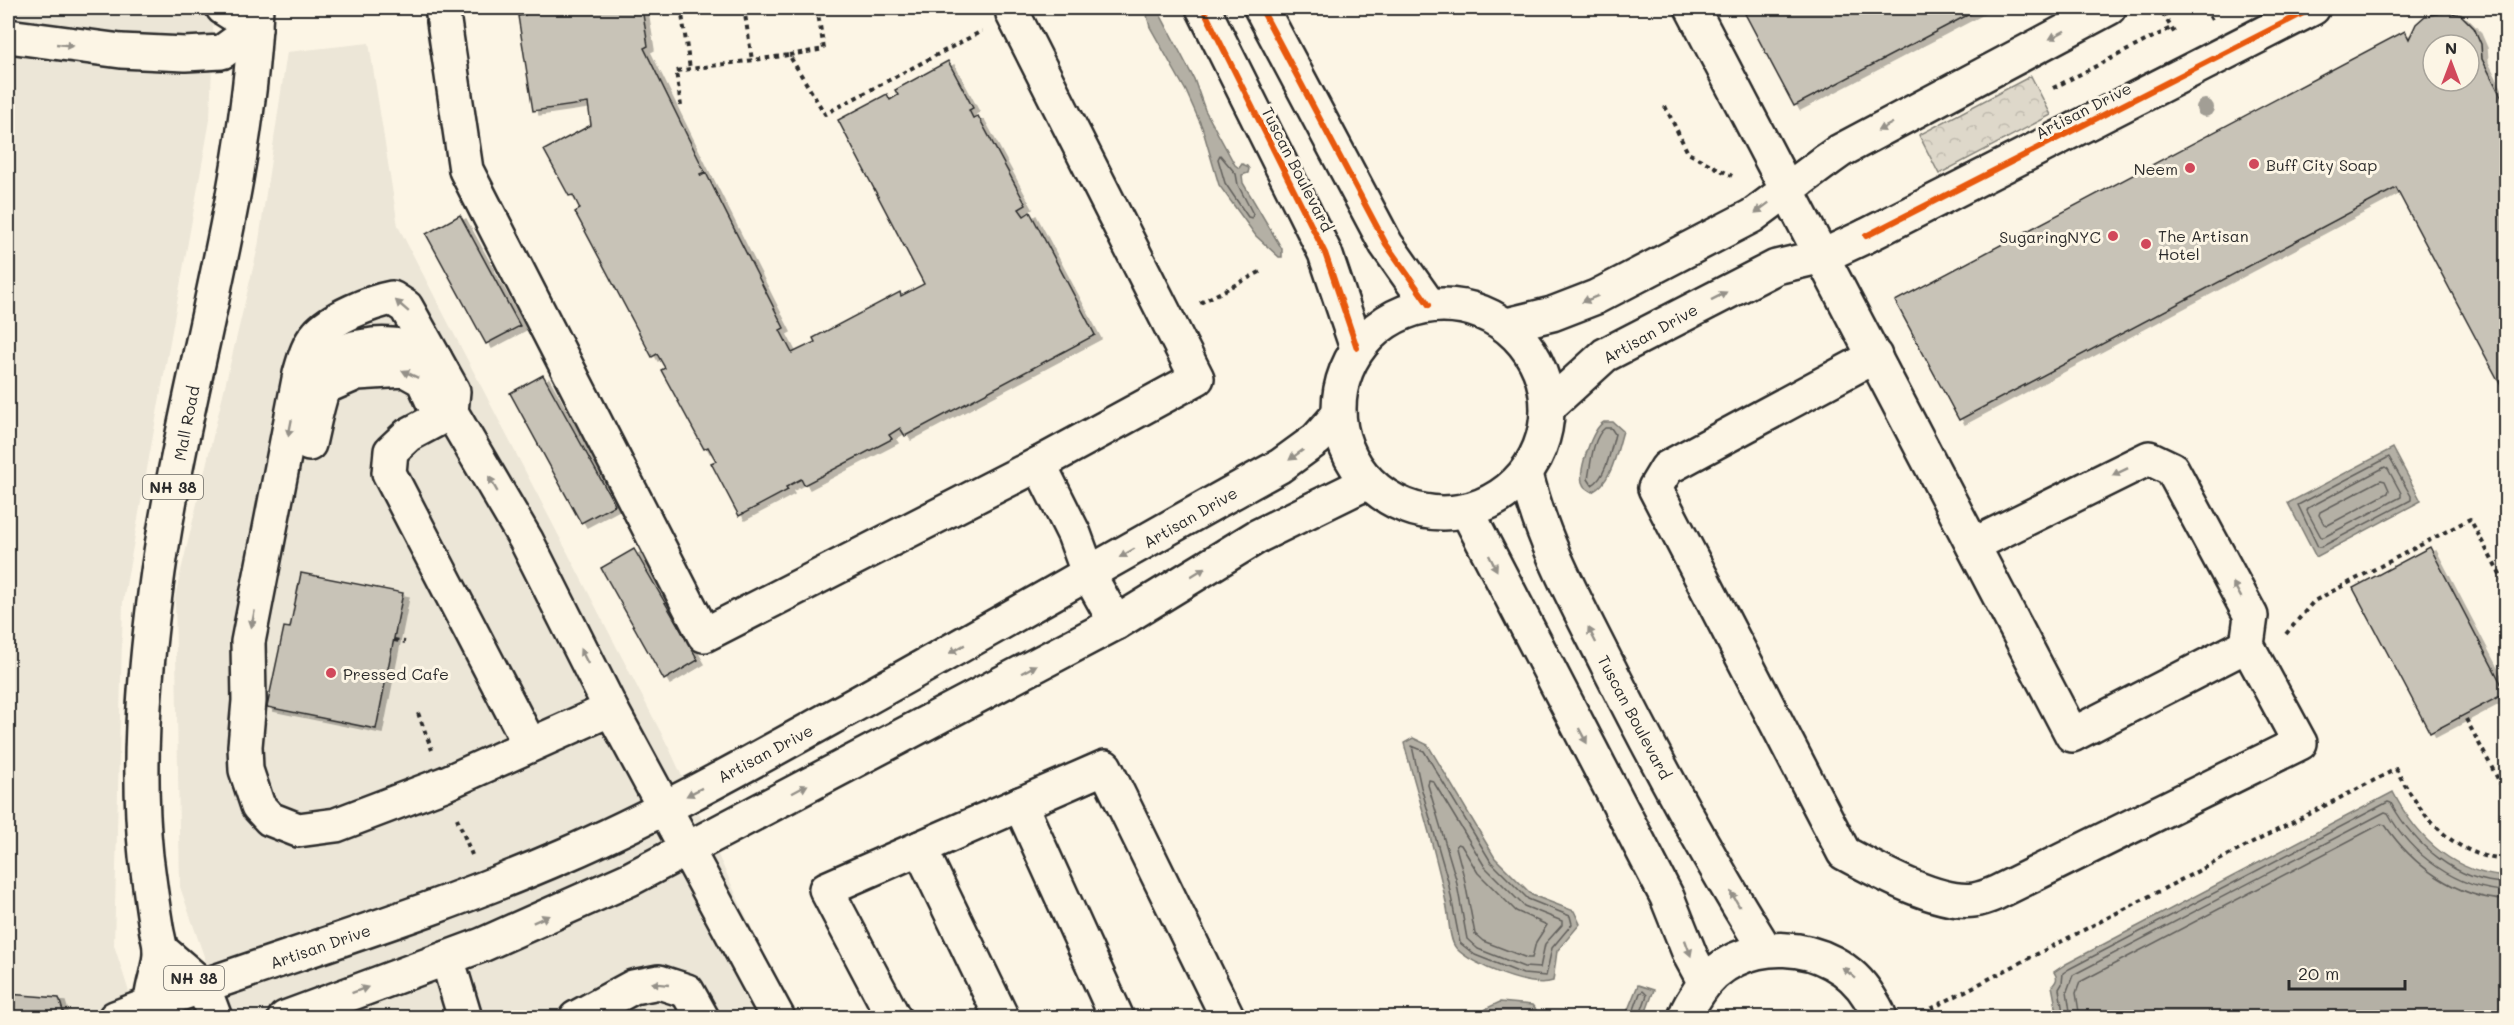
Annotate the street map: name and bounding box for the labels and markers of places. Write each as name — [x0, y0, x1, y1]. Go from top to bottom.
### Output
place label: Buff City Soap — [2266, 154, 2378, 175]
marker: Buff City Soap — [2247, 157, 2261, 171]
place label: Neem — [2134, 158, 2178, 179]
marker: Neem — [2183, 161, 2197, 175]
place label: The Artisan Hotel — [2158, 225, 2249, 264]
place label: SugaringNYC — [1999, 226, 2101, 247]
marker: SugaringNYC — [2106, 229, 2120, 243]
marker: The Artisan Hotel — [2139, 237, 2153, 251]
place label: Pressed Cafe — [343, 663, 449, 684]
marker: Pressed Cafe — [324, 666, 338, 680]

